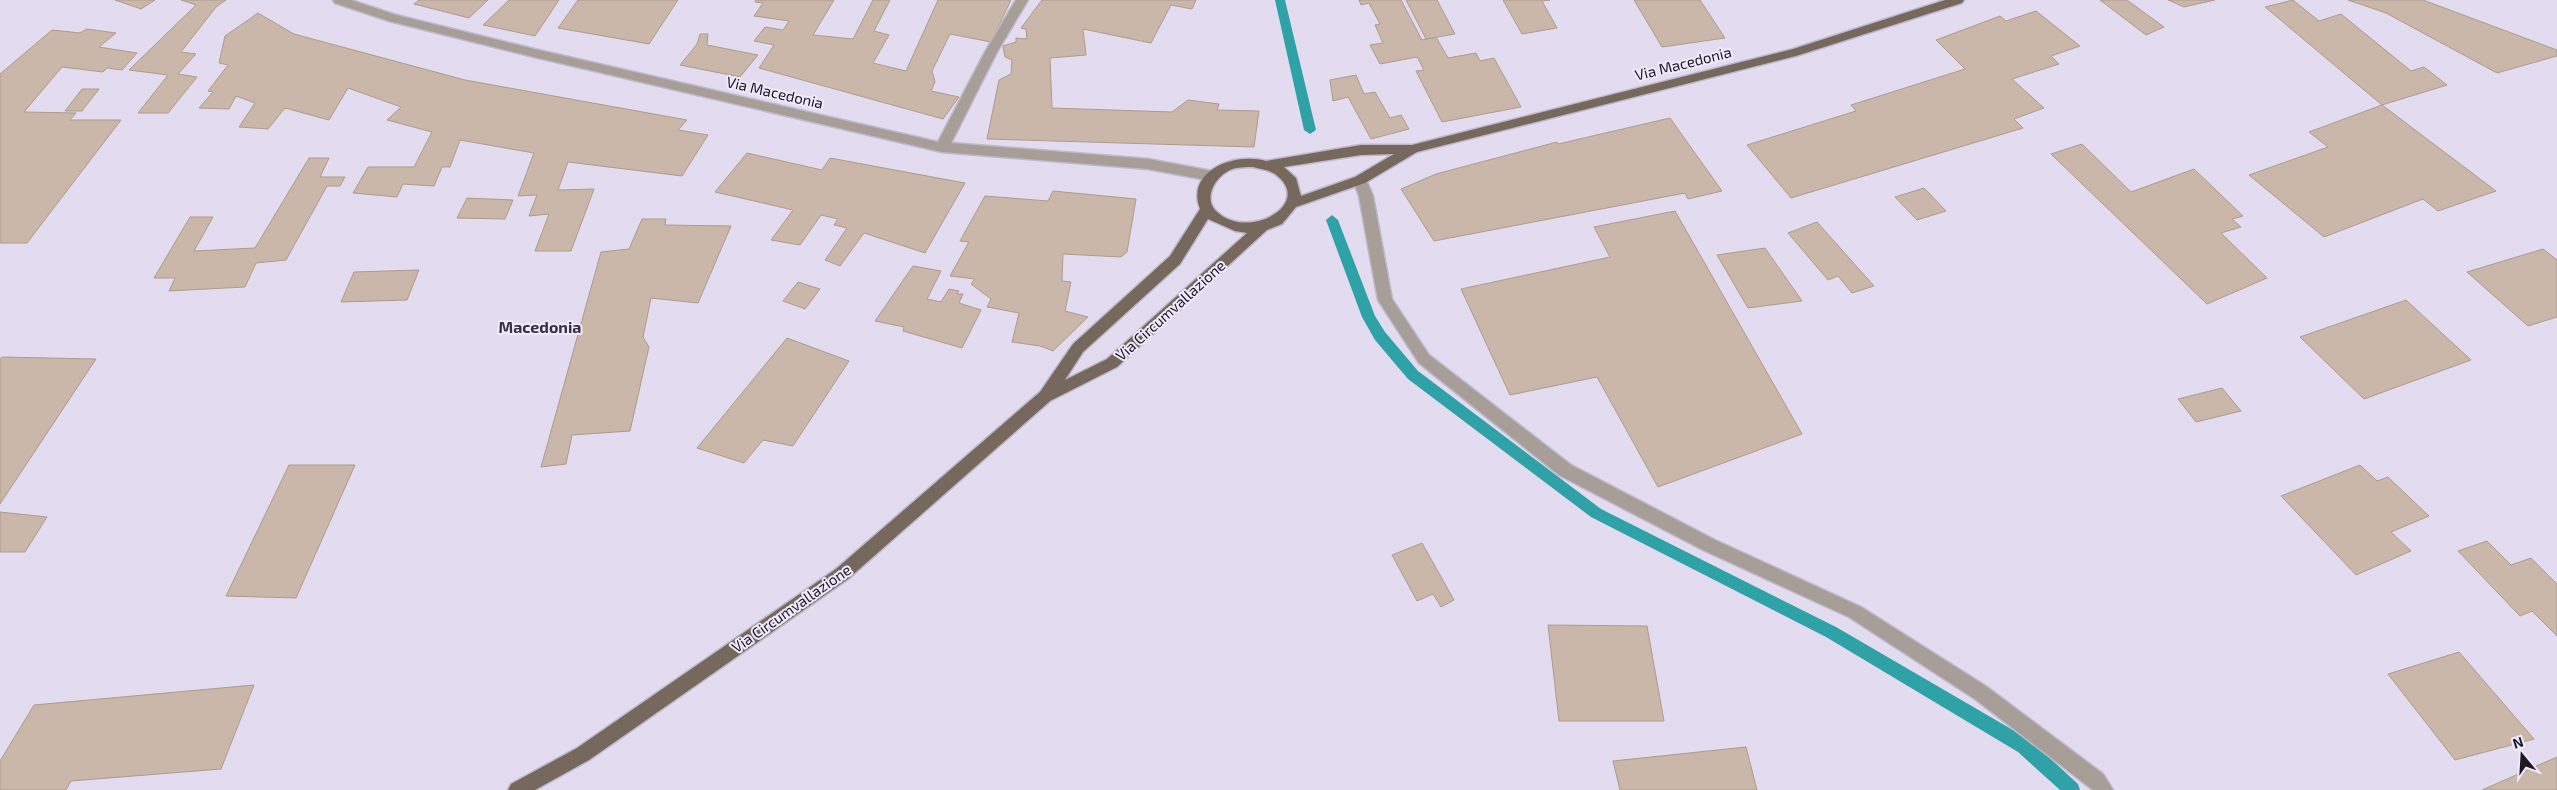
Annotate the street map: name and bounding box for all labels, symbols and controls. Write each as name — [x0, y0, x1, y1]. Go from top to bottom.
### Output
street label: Via Macedonia — [1633, 42, 1733, 84]
street label: Via Macedonia — [725, 72, 825, 112]
street label: Via Circumvallazione — [1111, 256, 1229, 364]
district label: Macedonia — [499, 317, 581, 336]
street label: Via Circumvallazione — [728, 560, 854, 656]
north arrow — [2497, 730, 2547, 780]
text: N — [2510, 733, 2525, 752]

